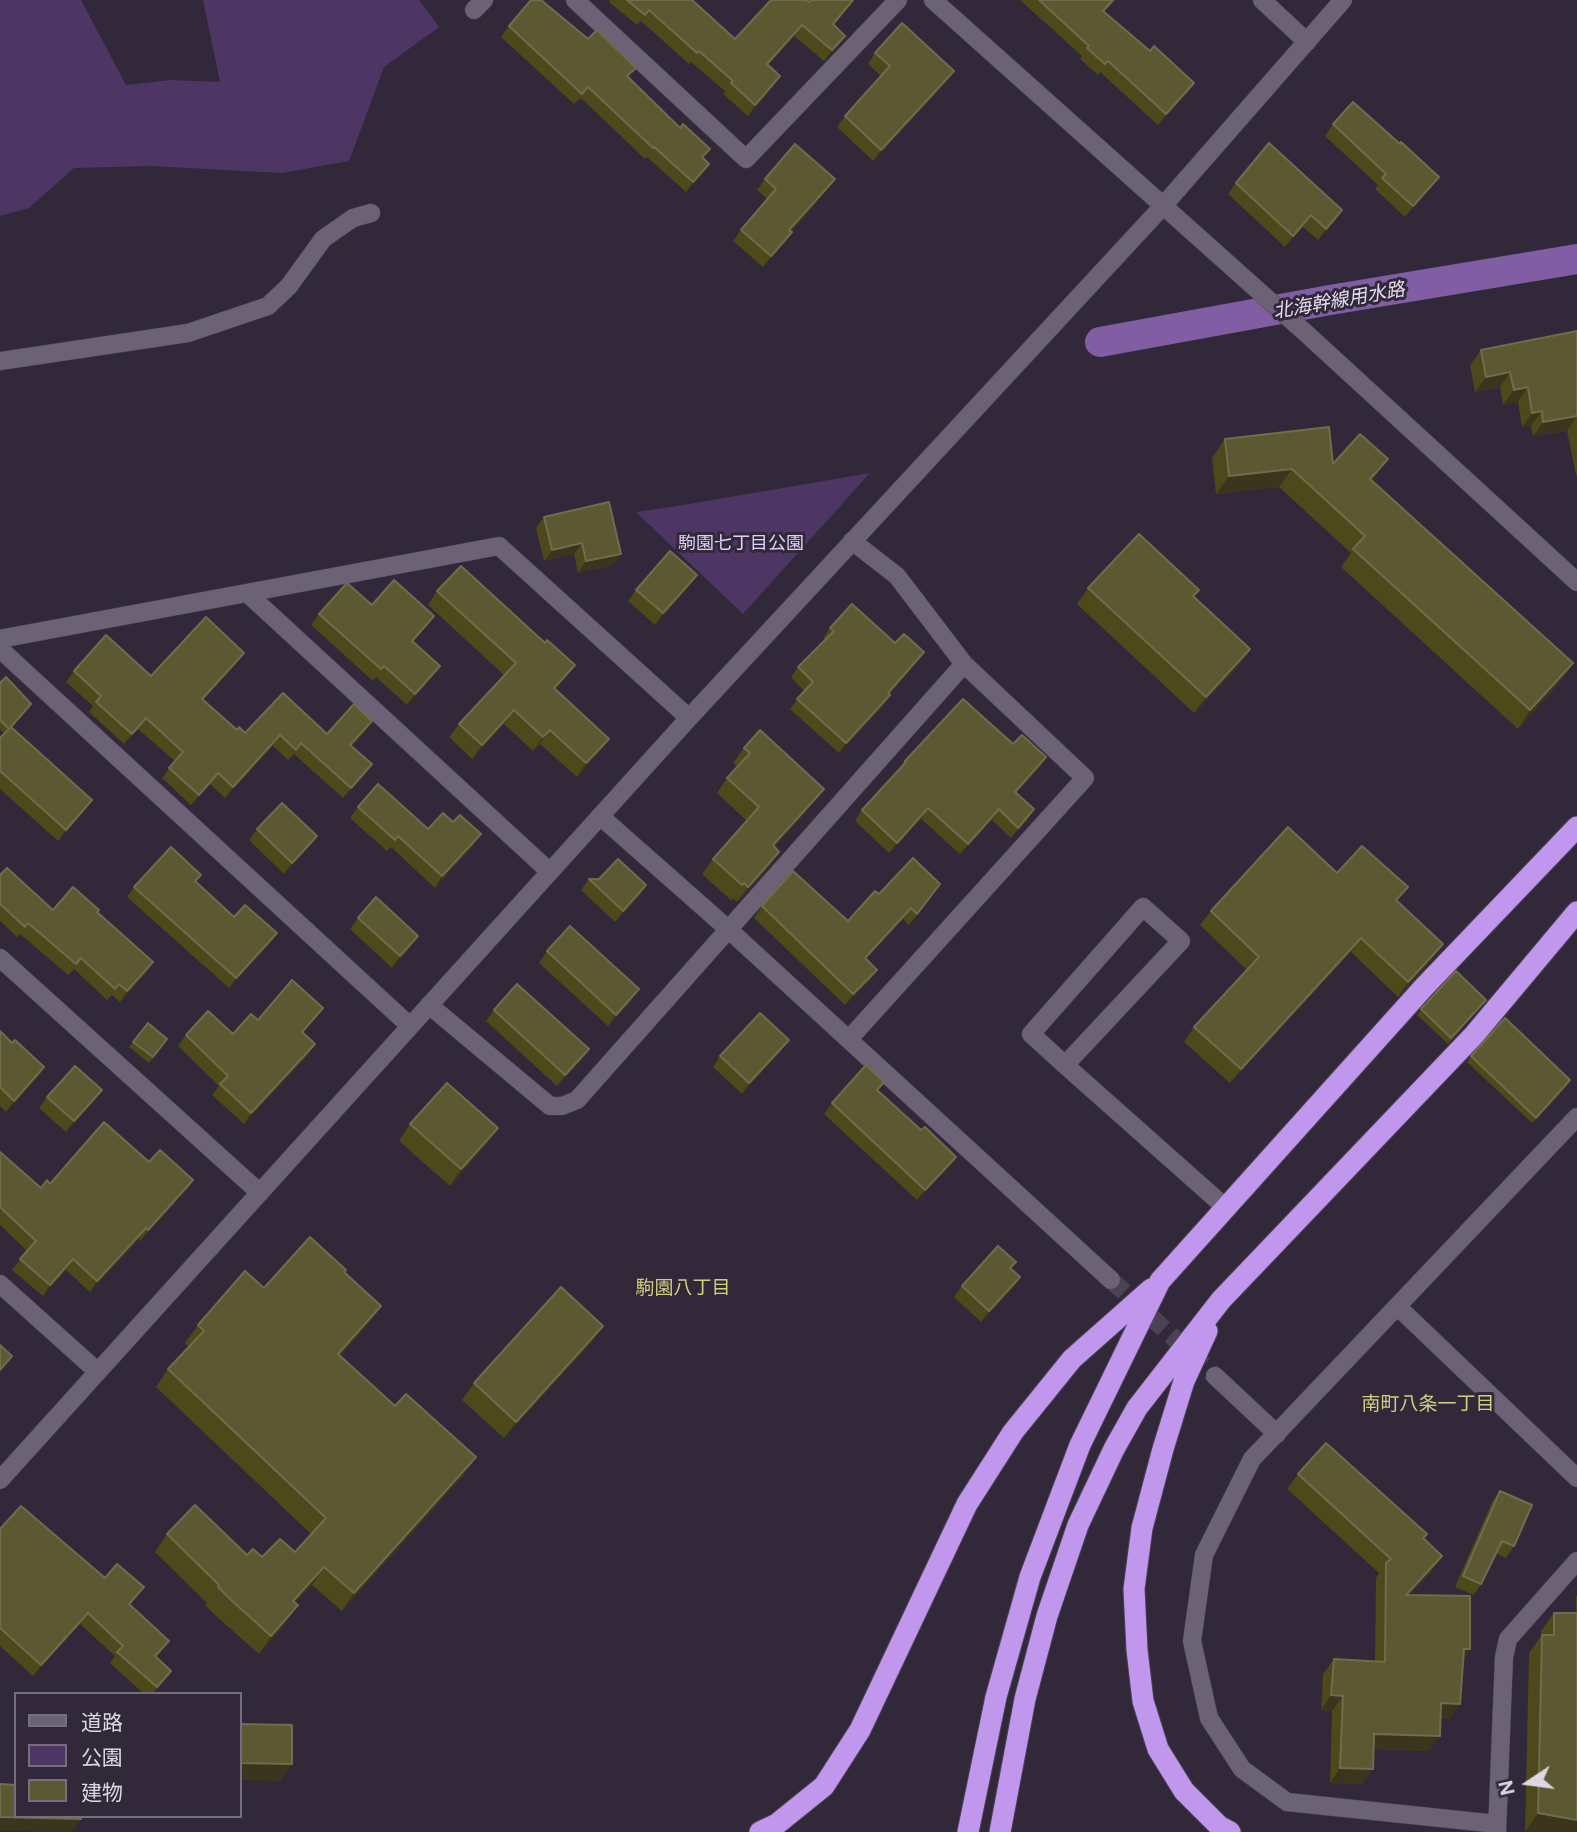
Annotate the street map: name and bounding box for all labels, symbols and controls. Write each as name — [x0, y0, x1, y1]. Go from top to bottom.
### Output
water label: 北海幹線用水路 — [1272, 278, 1406, 324]
park label: 駒園七丁目公園 — [678, 533, 804, 555]
district label: 駒園八丁目 — [636, 1277, 730, 1299]
district label: 南町八条一丁目 — [1362, 1393, 1494, 1415]
legend — [14, 1692, 242, 1818]
text: 道路 — [81, 1710, 123, 1735]
text: 公園 — [81, 1745, 123, 1770]
north arrow — [1493, 1748, 1563, 1818]
text: N — [1494, 1778, 1520, 1798]
text: 建物 — [81, 1780, 123, 1805]

